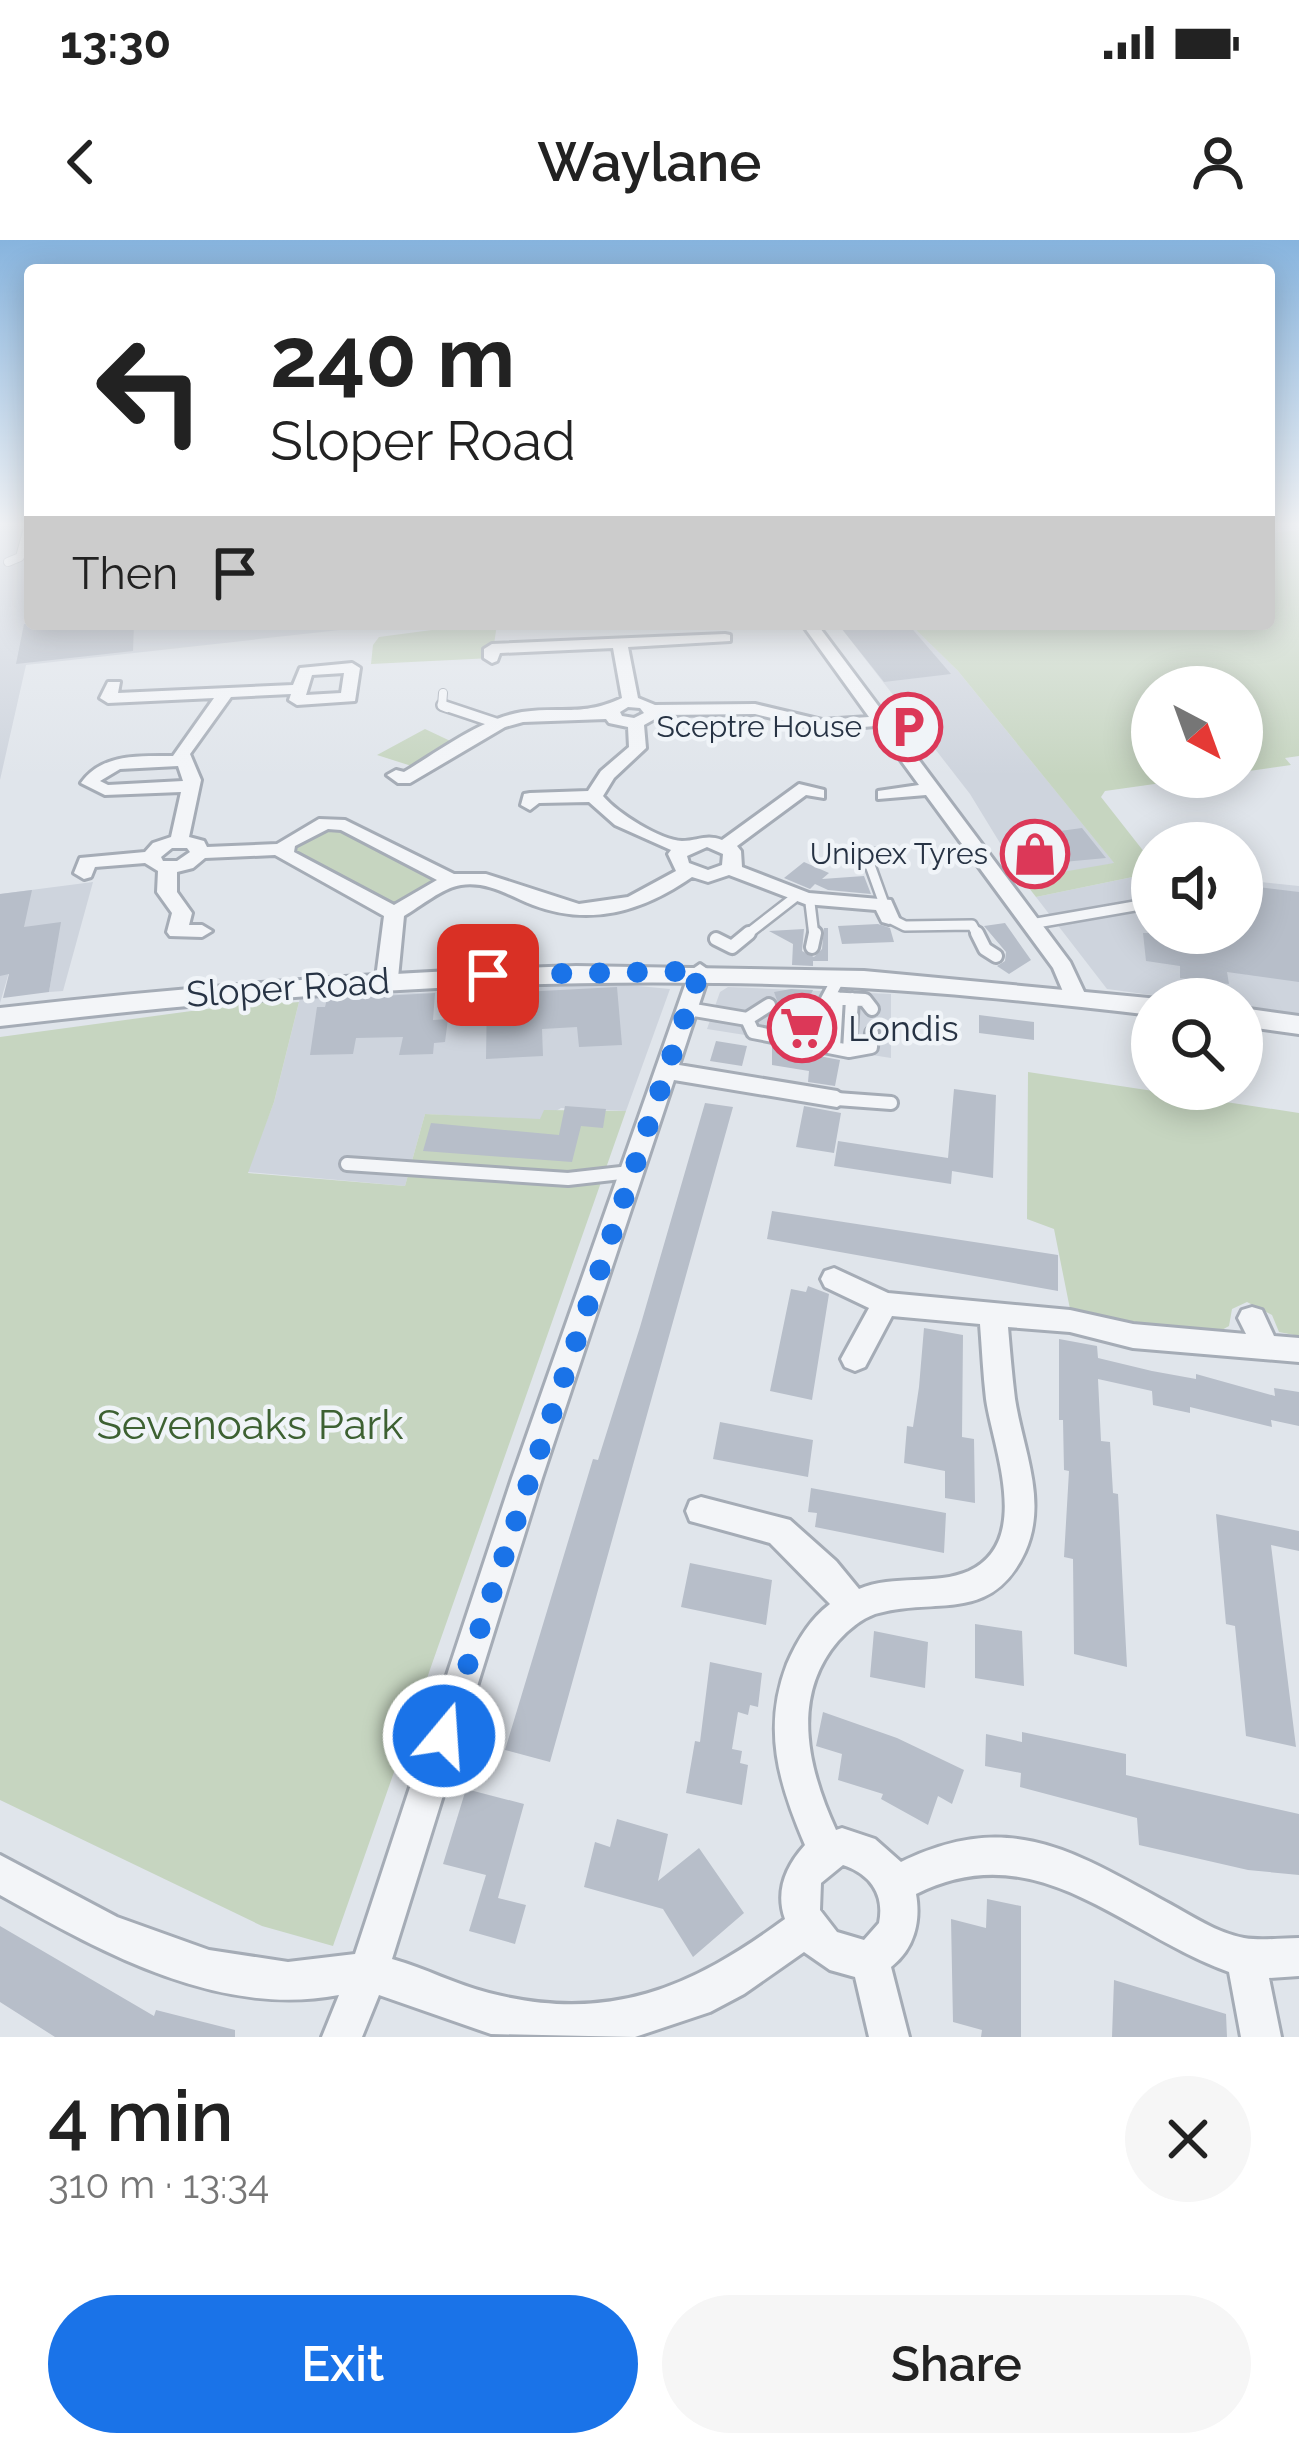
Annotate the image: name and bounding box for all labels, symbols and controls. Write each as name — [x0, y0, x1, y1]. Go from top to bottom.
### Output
text: 13:30 — [60, 16, 171, 69]
icon: back — [48, 129, 114, 195]
icon: person — [1185, 129, 1251, 195]
text: Waylane — [538, 130, 761, 194]
text: 240 m — [270, 308, 515, 407]
icon: left — [72, 312, 228, 468]
text: Sloper Road — [270, 409, 576, 473]
icon: arrive — [202, 540, 268, 606]
text: Then — [72, 547, 178, 600]
north arrow — [1131, 666, 1263, 798]
map controls — [1131, 666, 1263, 1110]
parking icon: Sceptre House — [873, 692, 943, 762]
place label: Sceptre House — [657, 709, 862, 744]
shop icon: Unipex Tyres — [1000, 819, 1070, 889]
button: sound — [1131, 822, 1263, 954]
place label: Unipex Tyres — [810, 836, 988, 871]
pin — [437, 924, 539, 1026]
icon: arrive — [455, 942, 521, 1008]
street label: Sloper Road — [185, 959, 391, 1015]
button: search — [1131, 978, 1263, 1110]
supermarket icon: Londis — [767, 993, 837, 1063]
place label: Londis — [848, 1007, 959, 1049]
park label: Sevenoaks Park — [96, 1400, 404, 1449]
position arrow — [381, 1673, 507, 1799]
text: 4 min — [48, 2073, 234, 2158]
button: close — [1125, 2076, 1251, 2202]
text: 310 m · 13:34 — [48, 2161, 269, 2207]
button: Exit — [48, 2295, 638, 2433]
button: Share — [662, 2295, 1251, 2433]

